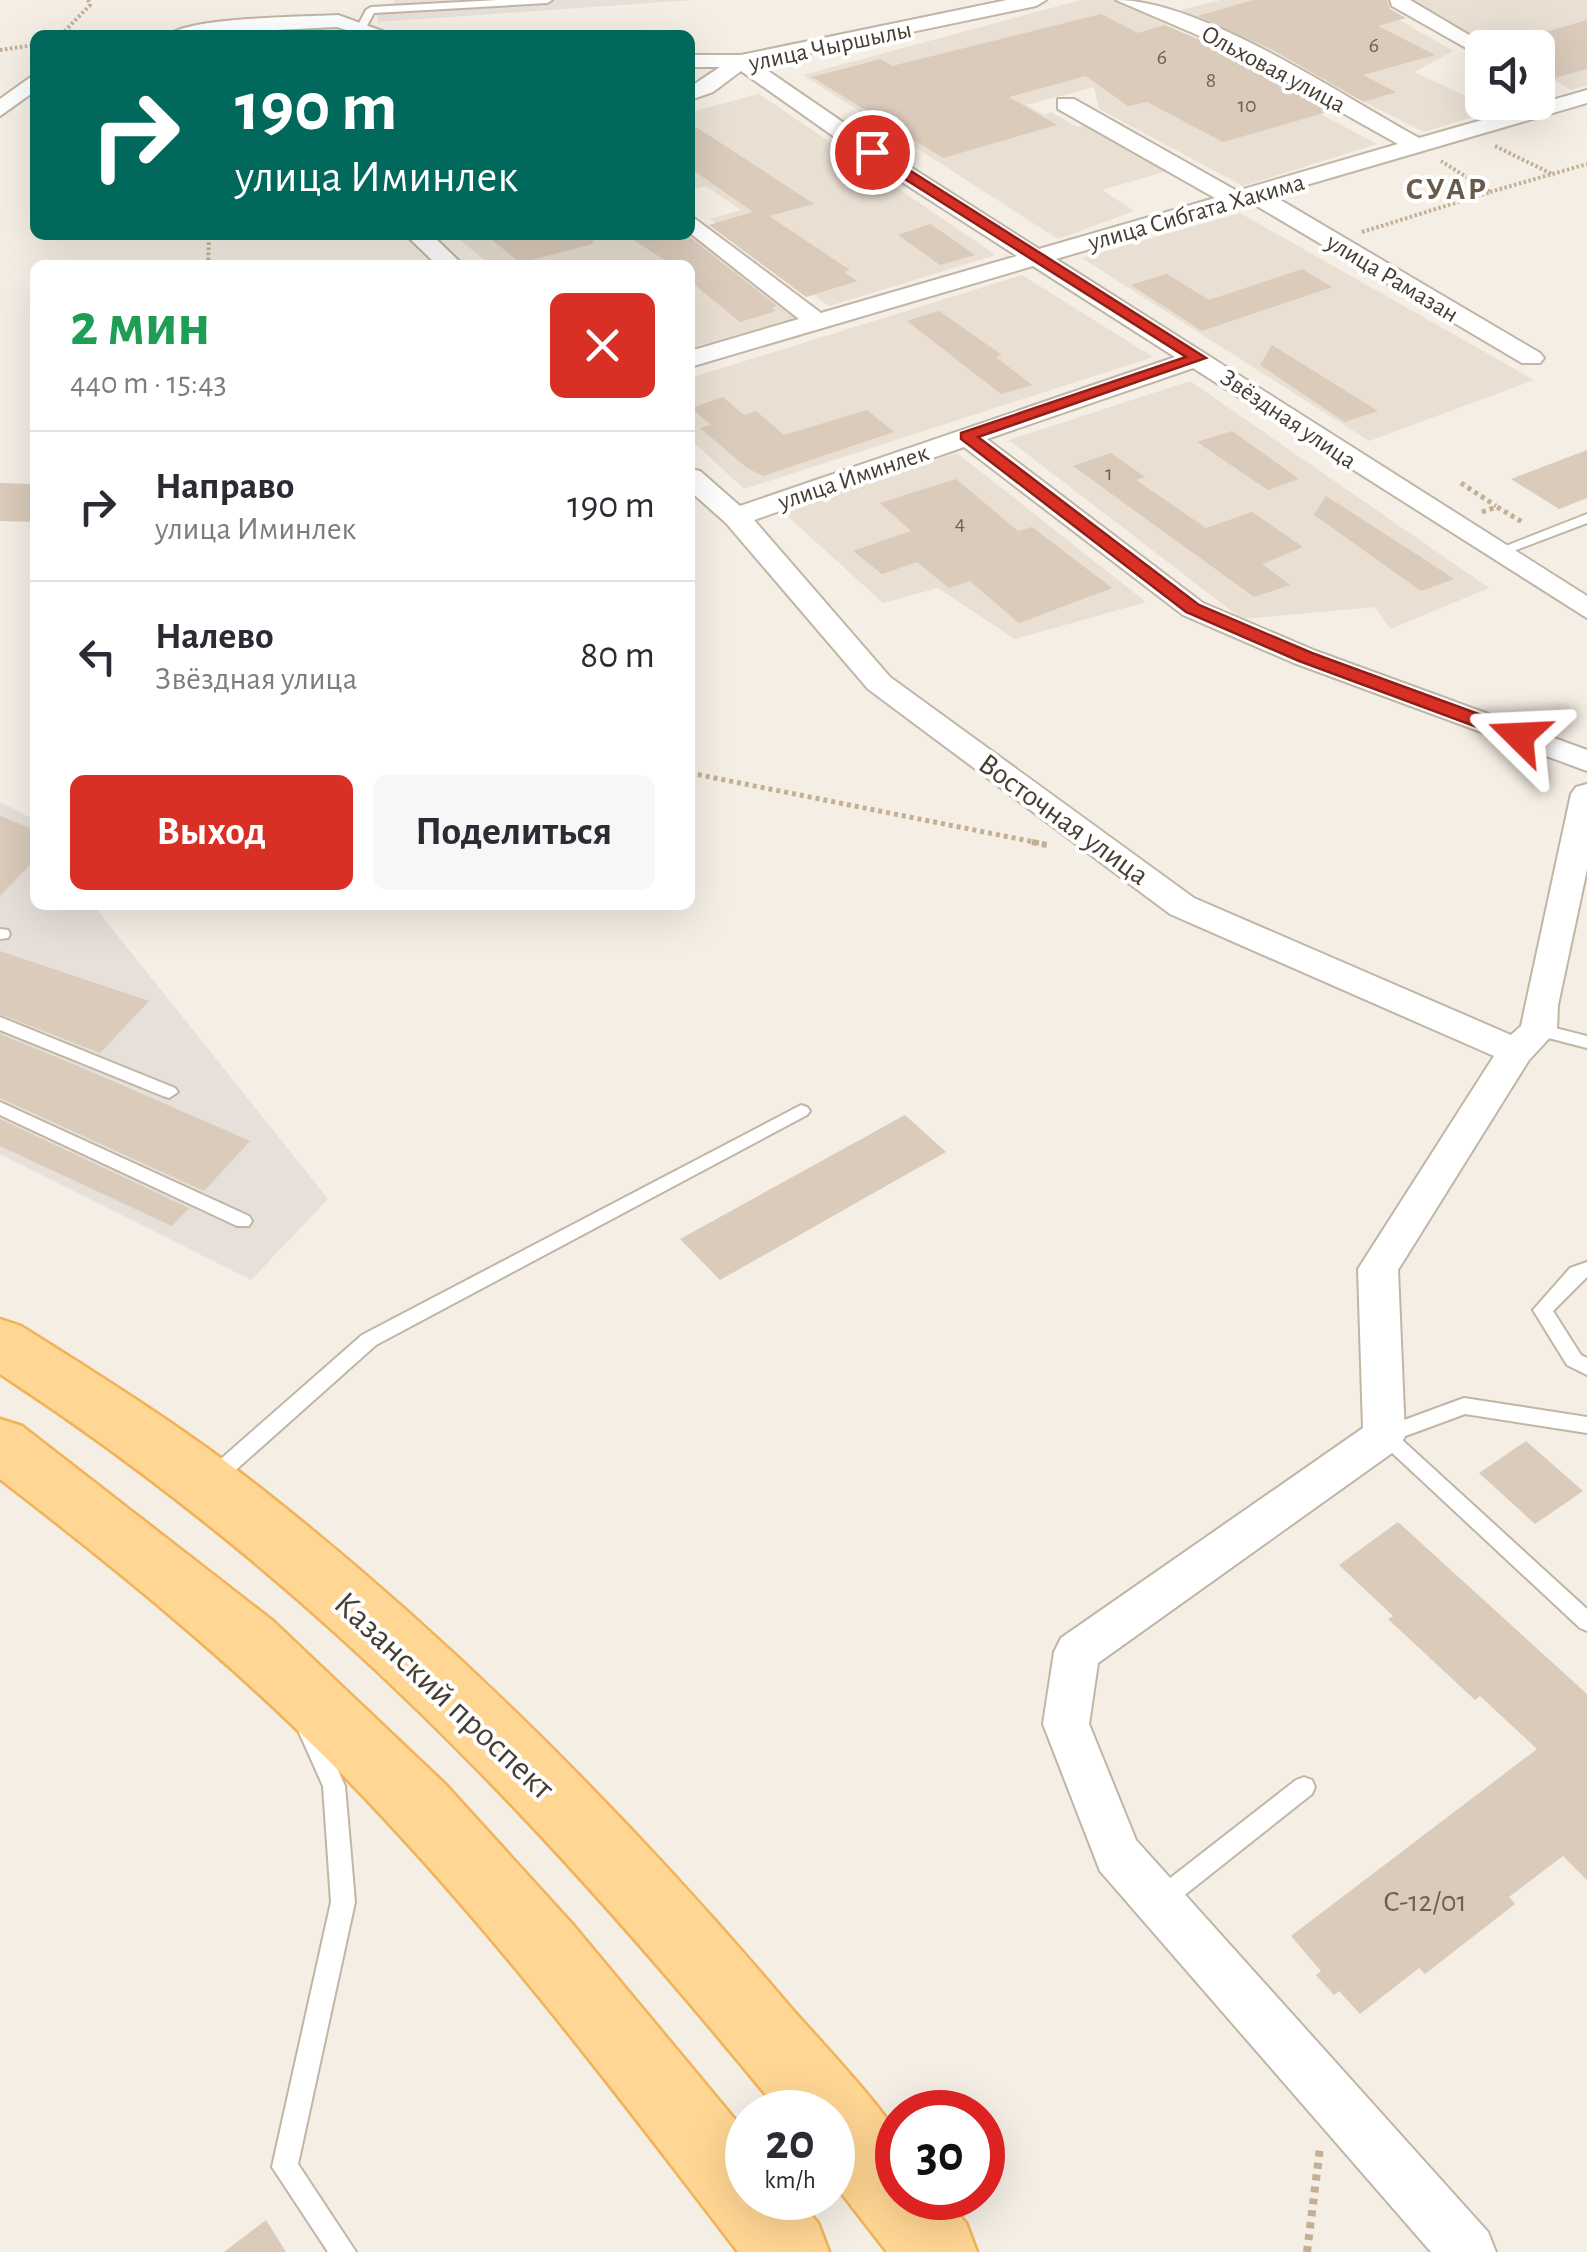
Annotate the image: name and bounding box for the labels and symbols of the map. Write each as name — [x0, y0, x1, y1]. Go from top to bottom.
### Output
street label: улица Чыршылы — [746, 17, 914, 76]
street label: Ольховая улица — [1197, 21, 1349, 118]
house number: 6 — [1369, 34, 1379, 56]
house number: 6 — [1157, 46, 1167, 68]
house number: 8 — [1206, 69, 1216, 91]
house number: 10 — [1237, 94, 1257, 116]
pin — [830, 110, 915, 195]
street label: улица Сибгата Хакима — [1084, 170, 1307, 256]
district label: СУАР — [1405, 173, 1489, 205]
street label: улица Рамазан — [1321, 229, 1462, 327]
street label: Звёздная улица — [1216, 365, 1361, 474]
street label: улица Иминлек — [774, 440, 932, 515]
house number: 1 — [1105, 462, 1113, 484]
house number: 4 — [955, 512, 965, 534]
position arrow — [1467, 684, 1571, 788]
street label: Восточная улица — [973, 748, 1154, 891]
street label: Казанский проспект — [327, 1586, 561, 1807]
house number: С-12/01 — [1383, 1887, 1467, 1917]
speed limit sign: 30 — [875, 2090, 1005, 2220]

